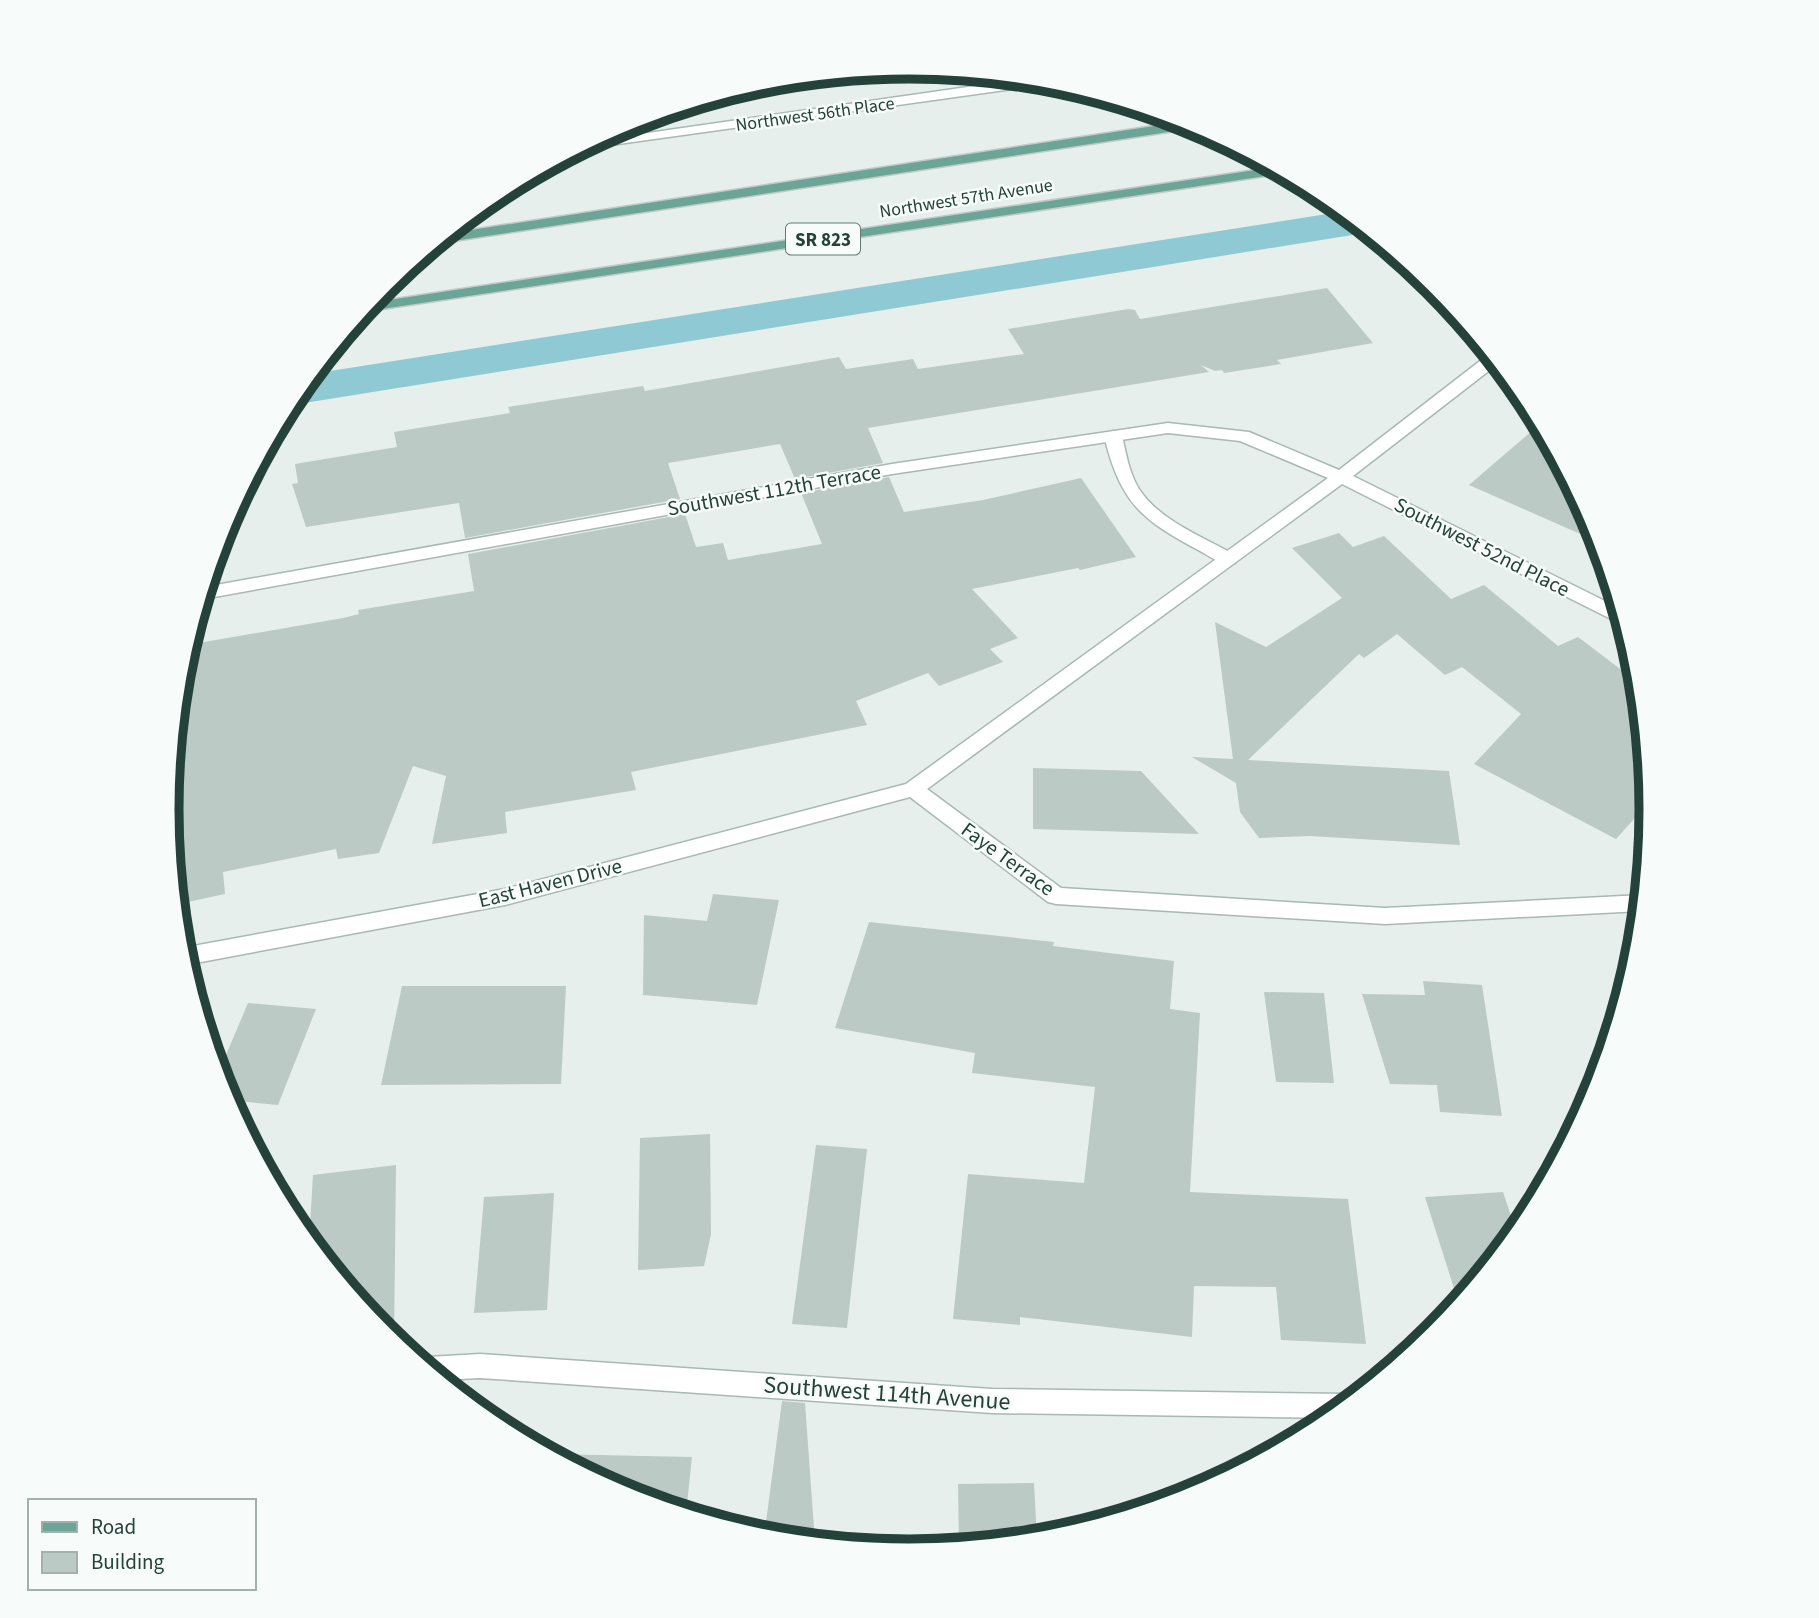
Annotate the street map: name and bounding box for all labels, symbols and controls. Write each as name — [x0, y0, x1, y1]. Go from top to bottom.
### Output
street label: Northwest 56th Place — [734, 91, 896, 138]
street label: Northwest 57th Avenue — [878, 172, 1055, 225]
road number: SR 823 — [786, 224, 860, 255]
street label: Southwest 112th Terrace — [665, 456, 883, 524]
street label: Southwest 52nd Place — [1389, 490, 1575, 604]
street label: Faye Terrace — [955, 815, 1061, 903]
street label: East Haven Drive — [475, 851, 625, 915]
street label: Southwest 114th Avenue — [762, 1367, 1012, 1420]
legend — [28, 1499, 256, 1590]
text: Road — [91, 1512, 136, 1542]
text: Building — [91, 1547, 165, 1577]

